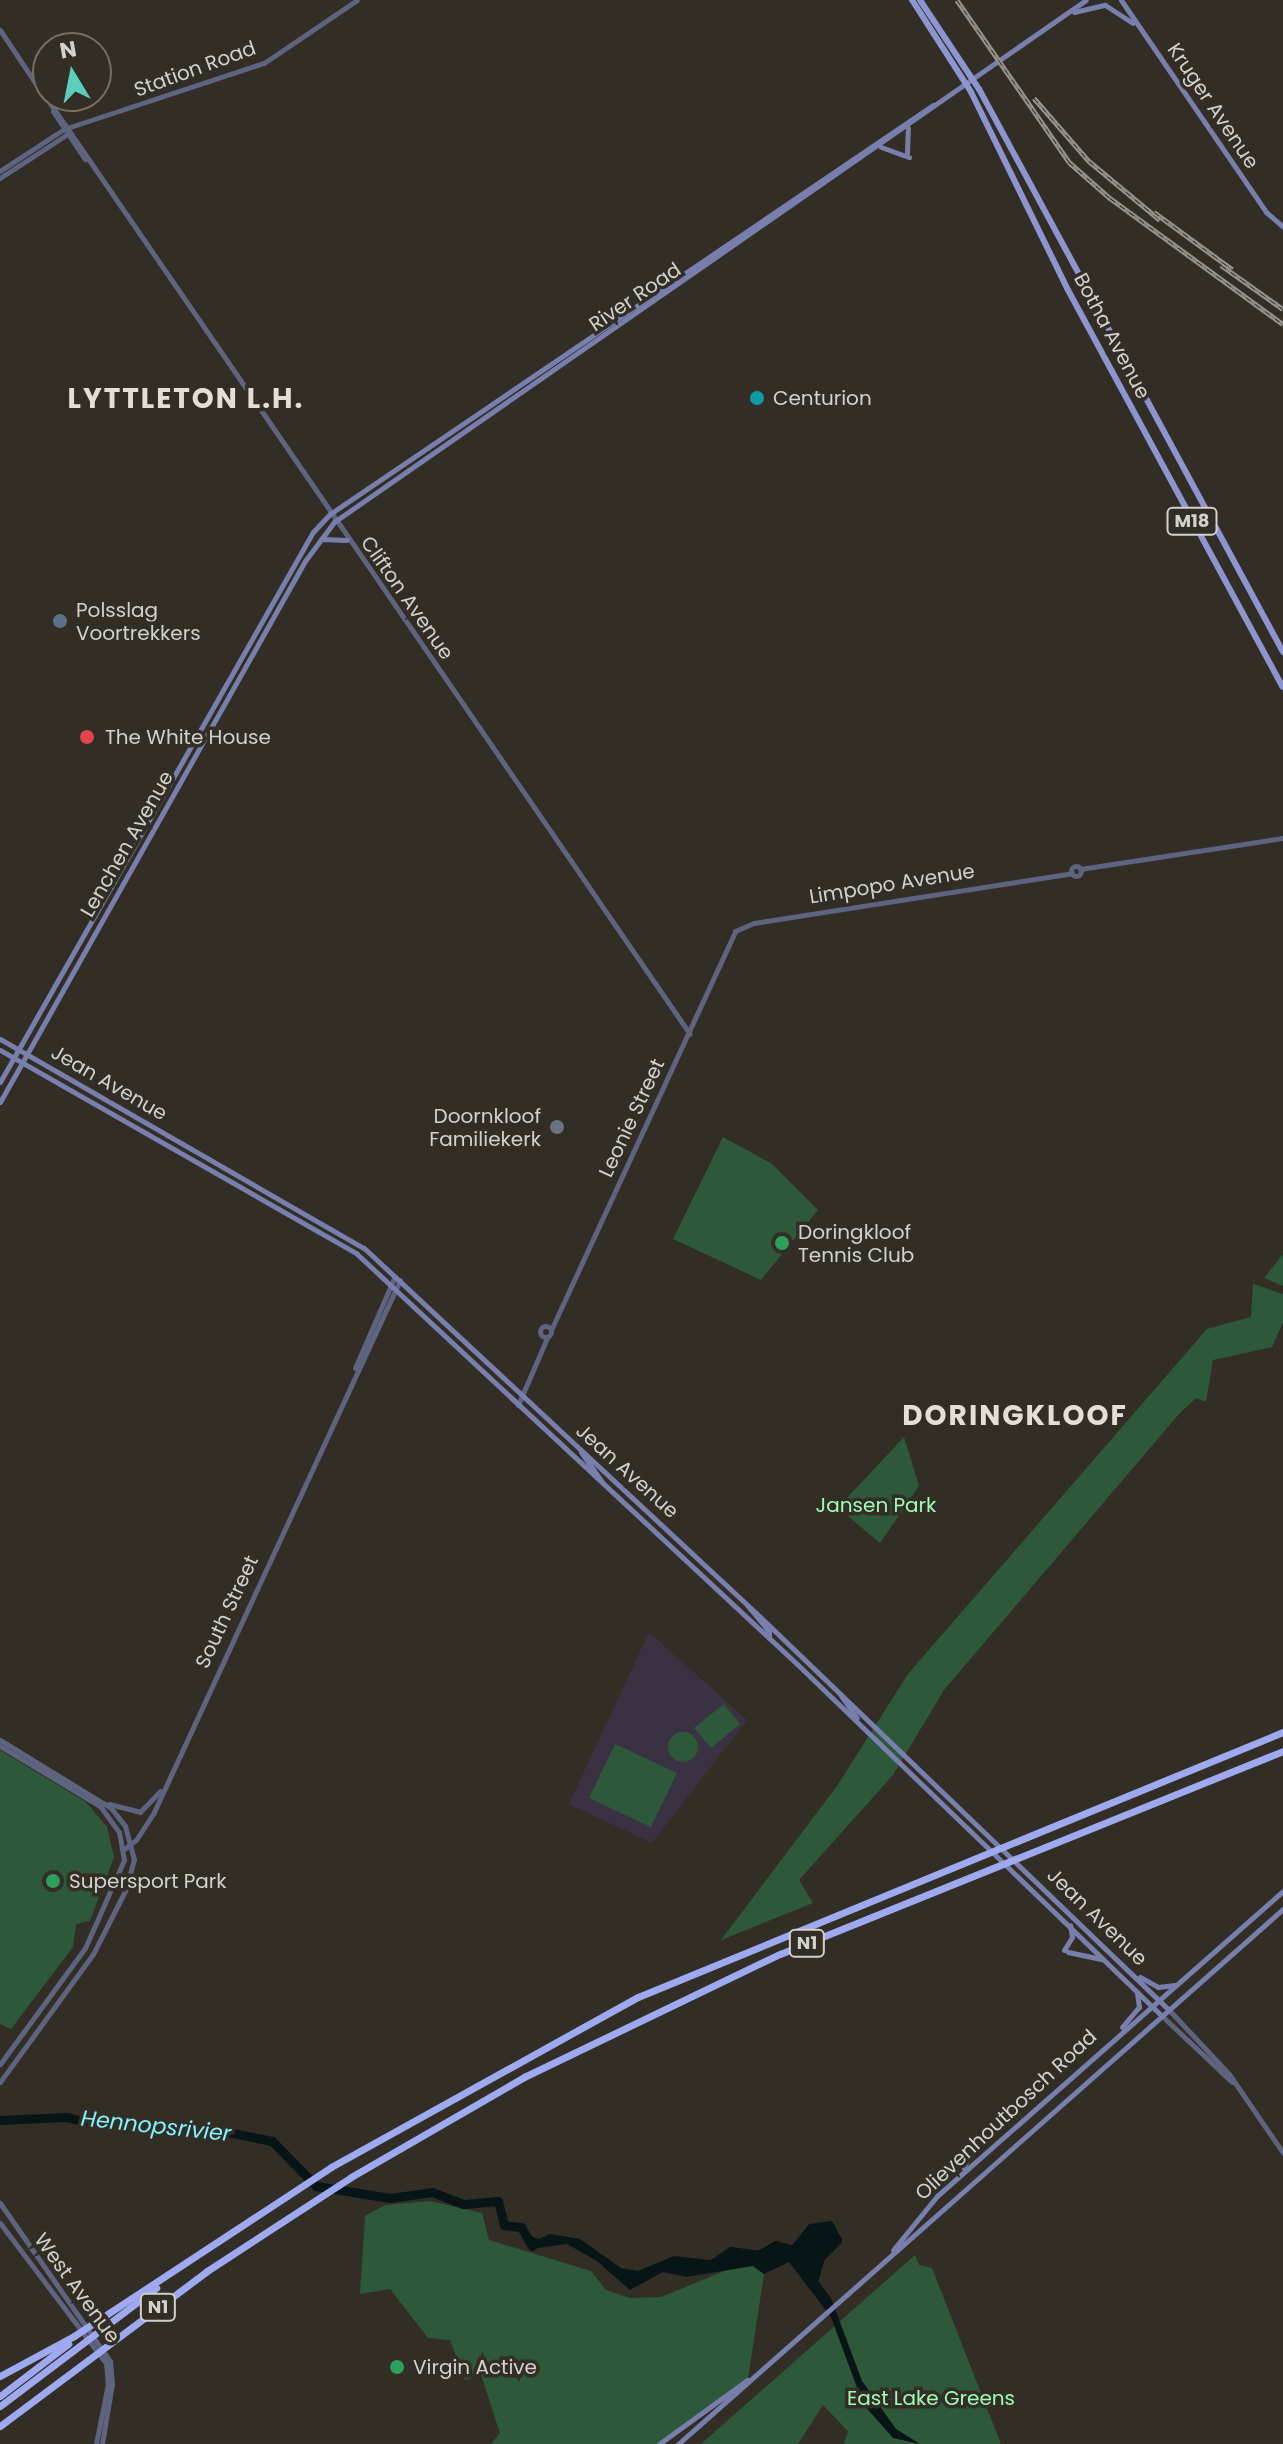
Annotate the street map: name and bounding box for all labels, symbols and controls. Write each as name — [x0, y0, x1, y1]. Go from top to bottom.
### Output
north arrow — [32, 32, 112, 112]
text: N — [57, 33, 79, 67]
street label: Station Road — [131, 36, 259, 102]
street label: Kruger Avenue — [1162, 39, 1264, 173]
street label: River Road — [585, 258, 685, 336]
street label: Botha Avenue — [1069, 269, 1155, 403]
district label: LYTTLETON L.H. — [68, 382, 304, 416]
place label: Centurion — [773, 386, 872, 410]
marker: Centurion — [748, 389, 766, 407]
road number: M18 — [1166, 507, 1218, 535]
street label: Clifton Avenue — [356, 532, 458, 664]
place label: Polsslag Voortrekkers — [76, 598, 201, 645]
marker: Polsslag Voortrekkers — [51, 612, 69, 630]
place label: The White House — [105, 725, 271, 749]
marker: The White House — [76, 726, 98, 748]
street label: Lenchen Avenue — [76, 767, 178, 921]
street label: Limpopo Avenue — [808, 859, 976, 909]
street label: Jean Avenue — [47, 1040, 171, 1126]
street label: Leonie Street — [594, 1055, 670, 1181]
place label: Doornkloof Familiekerk — [429, 1104, 541, 1151]
marker: Doornkloof Familiekerk — [548, 1118, 566, 1136]
place label: Doringkloof Tennis Club — [798, 1220, 914, 1267]
marker: Doringkloof Tennis Club — [773, 1234, 791, 1252]
district label: DORINGKLOOF — [902, 1399, 1128, 1433]
street label: Jean Avenue — [571, 1419, 683, 1523]
park label: Jansen Park — [816, 1493, 936, 1517]
street label: South Street — [190, 1552, 264, 1672]
street label: Jean Avenue — [1042, 1863, 1152, 1971]
place label: Supersport Park — [69, 1869, 227, 1893]
marker: Supersport Park — [44, 1872, 62, 1890]
road number: N1 — [787, 1929, 827, 1957]
street label: Olievenhoutbosch Road — [910, 2025, 1102, 2205]
water label: Hennopsrivier — [80, 2105, 232, 2147]
street label: West Avenue — [29, 2228, 125, 2348]
road number: N1 — [138, 2293, 178, 2321]
place label: Virgin Active — [413, 2355, 537, 2379]
marker: Virgin Active — [388, 2358, 406, 2376]
park label: East Lake Greens — [847, 2386, 1015, 2410]

